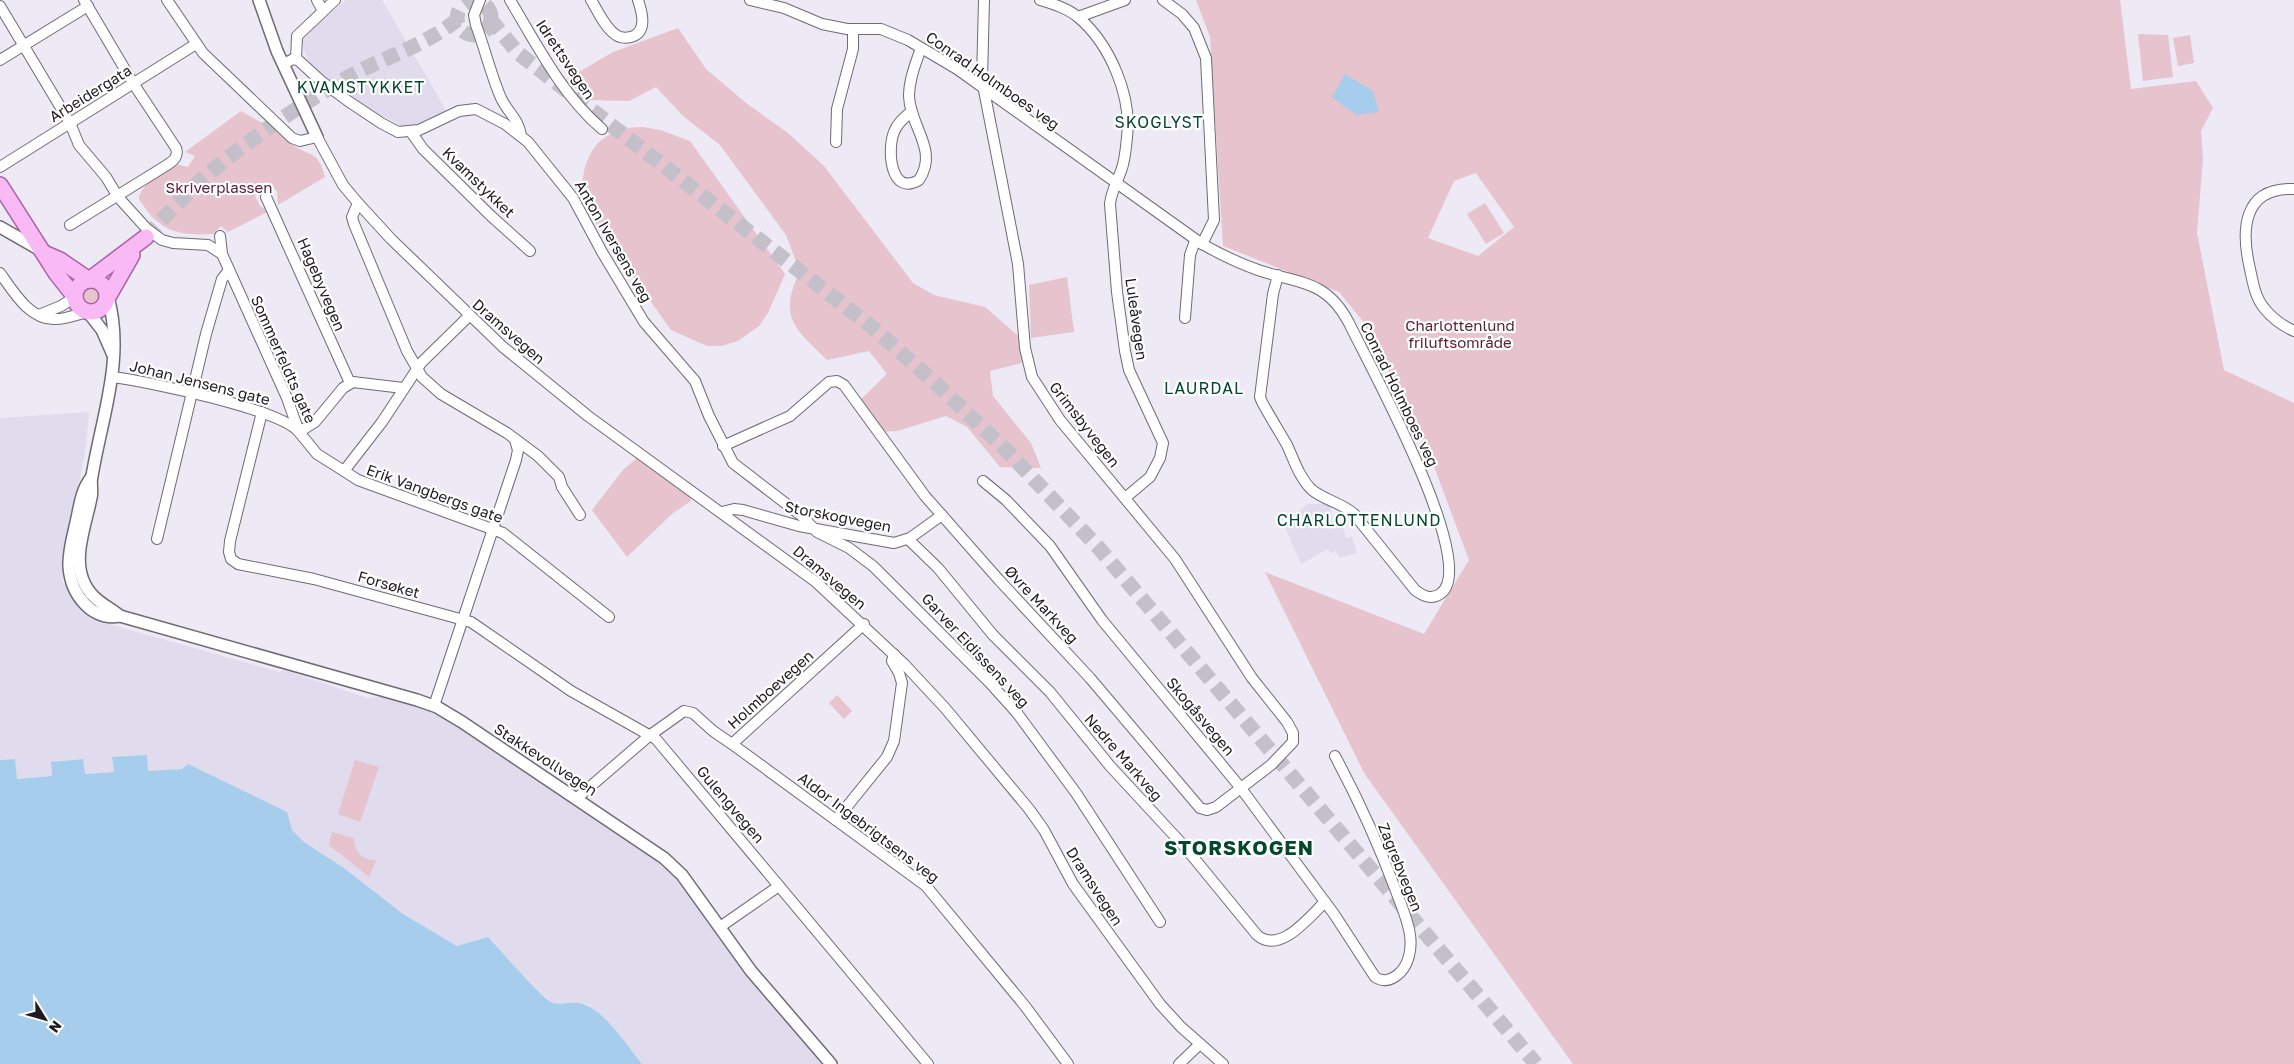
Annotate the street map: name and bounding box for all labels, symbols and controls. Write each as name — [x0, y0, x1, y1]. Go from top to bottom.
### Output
street label: Idrettsvegen — [533, 16, 599, 102]
street label: Conrad Holmboes veg — [923, 27, 1063, 133]
street label: Arbeidergata — [46, 61, 134, 125]
district label: KVAMSTYKKET — [297, 77, 425, 97]
district label: SKOGLYST — [1114, 112, 1204, 132]
street label: Kvamstykket — [439, 143, 519, 221]
street label: Anton Iversens veg — [572, 177, 656, 305]
park label: Skriverplassen — [166, 178, 272, 196]
street label: Hagebyvegen — [294, 235, 350, 333]
street label: Luleåvegen — [1122, 277, 1152, 361]
street label: Sommerfeldts gate — [248, 292, 320, 426]
street label: Dramsvegen — [469, 295, 549, 367]
park label: Charlottenlund friluftsområde — [1405, 316, 1515, 351]
street label: Conrad Holmboes veg — [1357, 319, 1443, 469]
street label: Johan Jensens gate — [128, 356, 272, 408]
street label: Grimsbyvegen — [1046, 378, 1124, 470]
district label: LAURDAL — [1164, 378, 1244, 398]
street label: Erik Vangbergs gate — [364, 460, 506, 526]
street label: Storskogvegen — [783, 497, 893, 535]
district label: CHARLOTTENLUND — [1277, 510, 1441, 530]
street label: Dramsvegen — [790, 541, 870, 613]
street label: Øvre Markveg — [1001, 561, 1083, 647]
street label: Forsøket — [356, 567, 422, 601]
street label: Garver Eidissens veg — [918, 589, 1034, 711]
street label: Holmboevegen — [723, 646, 817, 732]
street label: Skogåsvegen — [1163, 673, 1239, 759]
street label: Nedre Markveg — [1081, 710, 1167, 804]
street label: Stakkevollvegen — [491, 719, 601, 799]
street label: Gulengvegen — [693, 762, 769, 846]
street label: Aldor Ingebrigtsens veg — [795, 768, 943, 886]
street label: Zagrebvegen — [1375, 820, 1427, 914]
district label: STORSKOGEN — [1164, 835, 1314, 859]
street label: Dramsvegen — [1063, 843, 1127, 929]
north arrow — [20, 994, 70, 1044]
text: N — [46, 1018, 66, 1036]

